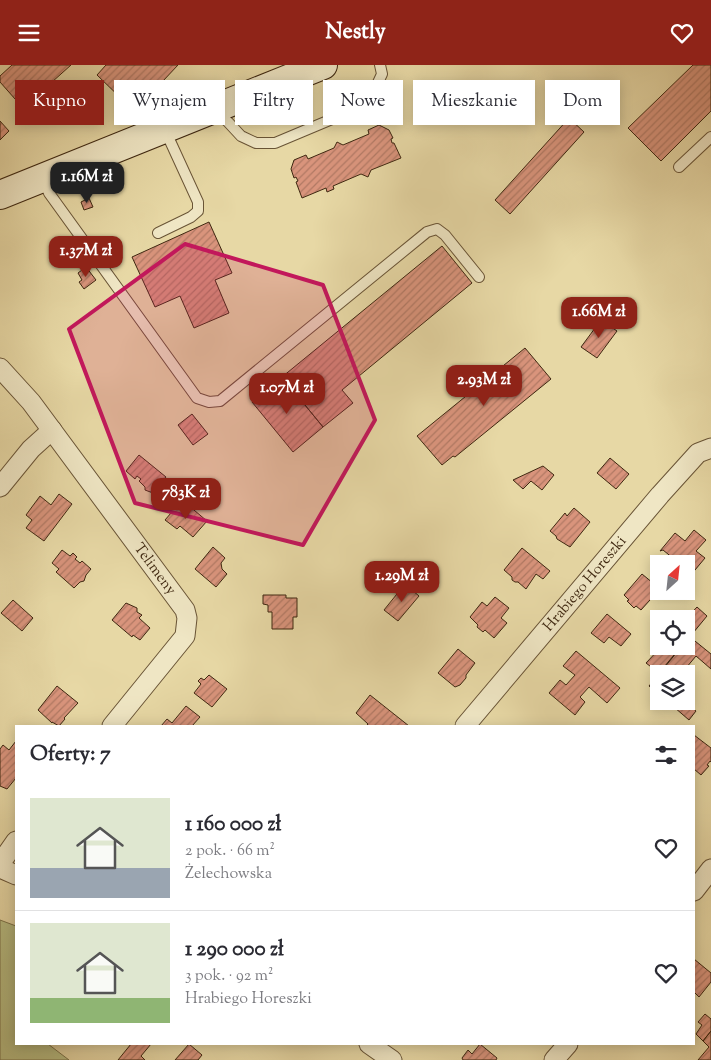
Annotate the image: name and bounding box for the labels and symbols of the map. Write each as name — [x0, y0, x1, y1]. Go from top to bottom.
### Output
pin: 1.16M zł — [35, 161, 139, 204]
pin: 1.37M zł — [34, 235, 138, 278]
pin: 1.66M zł — [547, 297, 651, 339]
pin: 2.93M zł — [432, 365, 536, 407]
pin: 1.07M zł — [235, 373, 339, 415]
pin: 783K zł — [140, 477, 232, 520]
street label: Hrabiego Horeszki — [539, 532, 631, 636]
street label: Telimeny — [129, 539, 181, 600]
north arrow — [650, 555, 695, 600]
pin: 1.29M zł — [350, 561, 454, 603]

